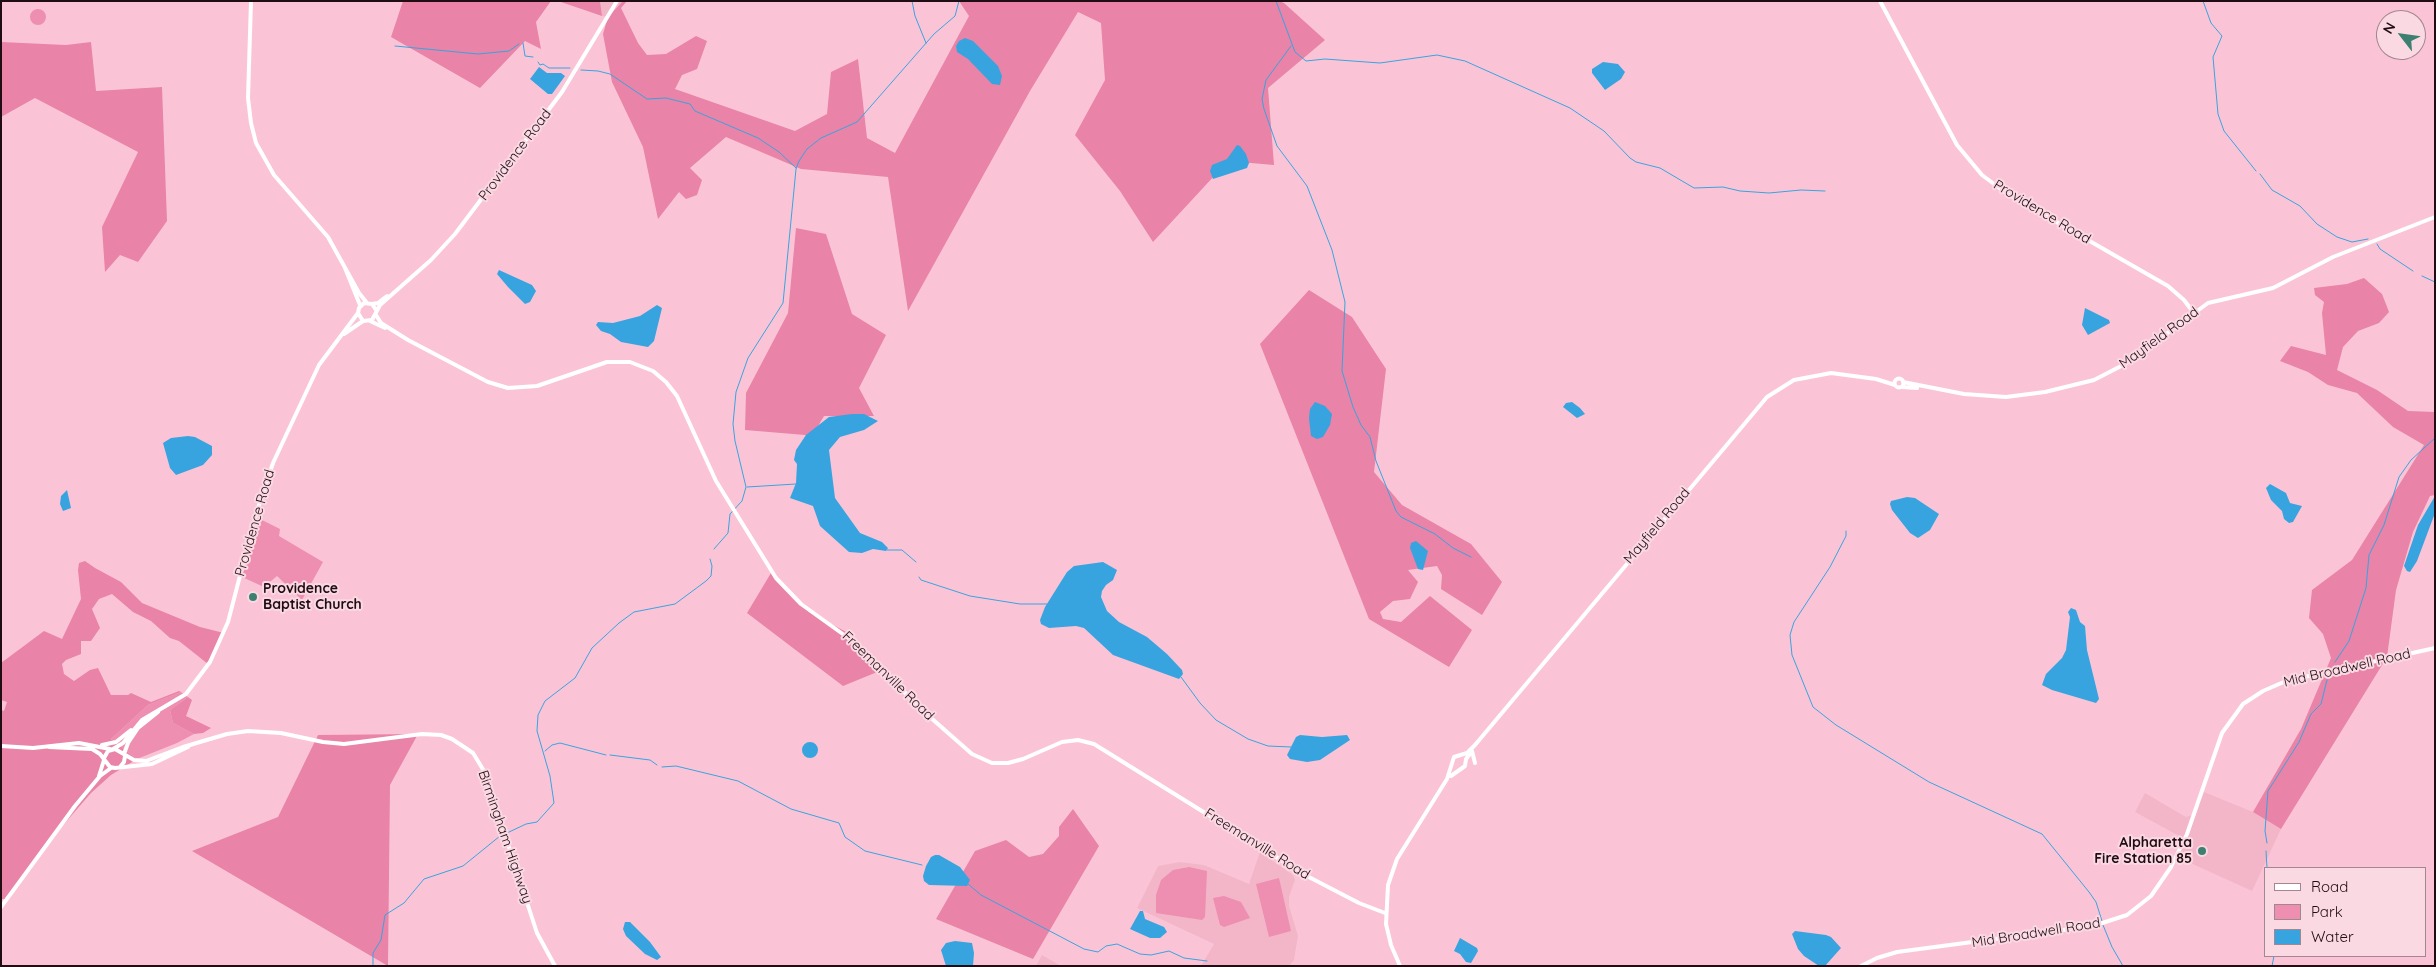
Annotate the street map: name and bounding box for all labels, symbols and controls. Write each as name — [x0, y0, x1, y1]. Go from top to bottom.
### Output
north arrow — [2376, 10, 2426, 60]
text: N — [2379, 19, 2399, 37]
street label: Providence Road — [475, 106, 555, 204]
street label: Providence Road — [1990, 176, 2094, 248]
street label: Mayfield Road — [2116, 304, 2202, 372]
street label: Providence Road — [232, 468, 278, 578]
street label: Mayfield Road — [1620, 485, 1694, 567]
place label: Providence Baptist Church — [263, 581, 362, 614]
marker: Providence Baptist Church — [247, 591, 259, 603]
street label: Freemanville Road — [839, 628, 937, 724]
street label: Mid Broadwell Road — [2282, 645, 2412, 691]
street label: Birmingham Highway — [474, 768, 536, 906]
street label: Freemanville Road — [1201, 805, 1313, 883]
place label: Alpharetta Fire Station 85 — [2094, 835, 2192, 868]
marker: Alpharetta Fire Station 85 — [2196, 845, 2208, 857]
legend — [2264, 867, 2426, 957]
text: Road — [2311, 877, 2348, 896]
text: Park — [2311, 902, 2343, 921]
street label: Mid Broadwell Road — [1971, 915, 2101, 951]
text: Water — [2311, 927, 2354, 946]

